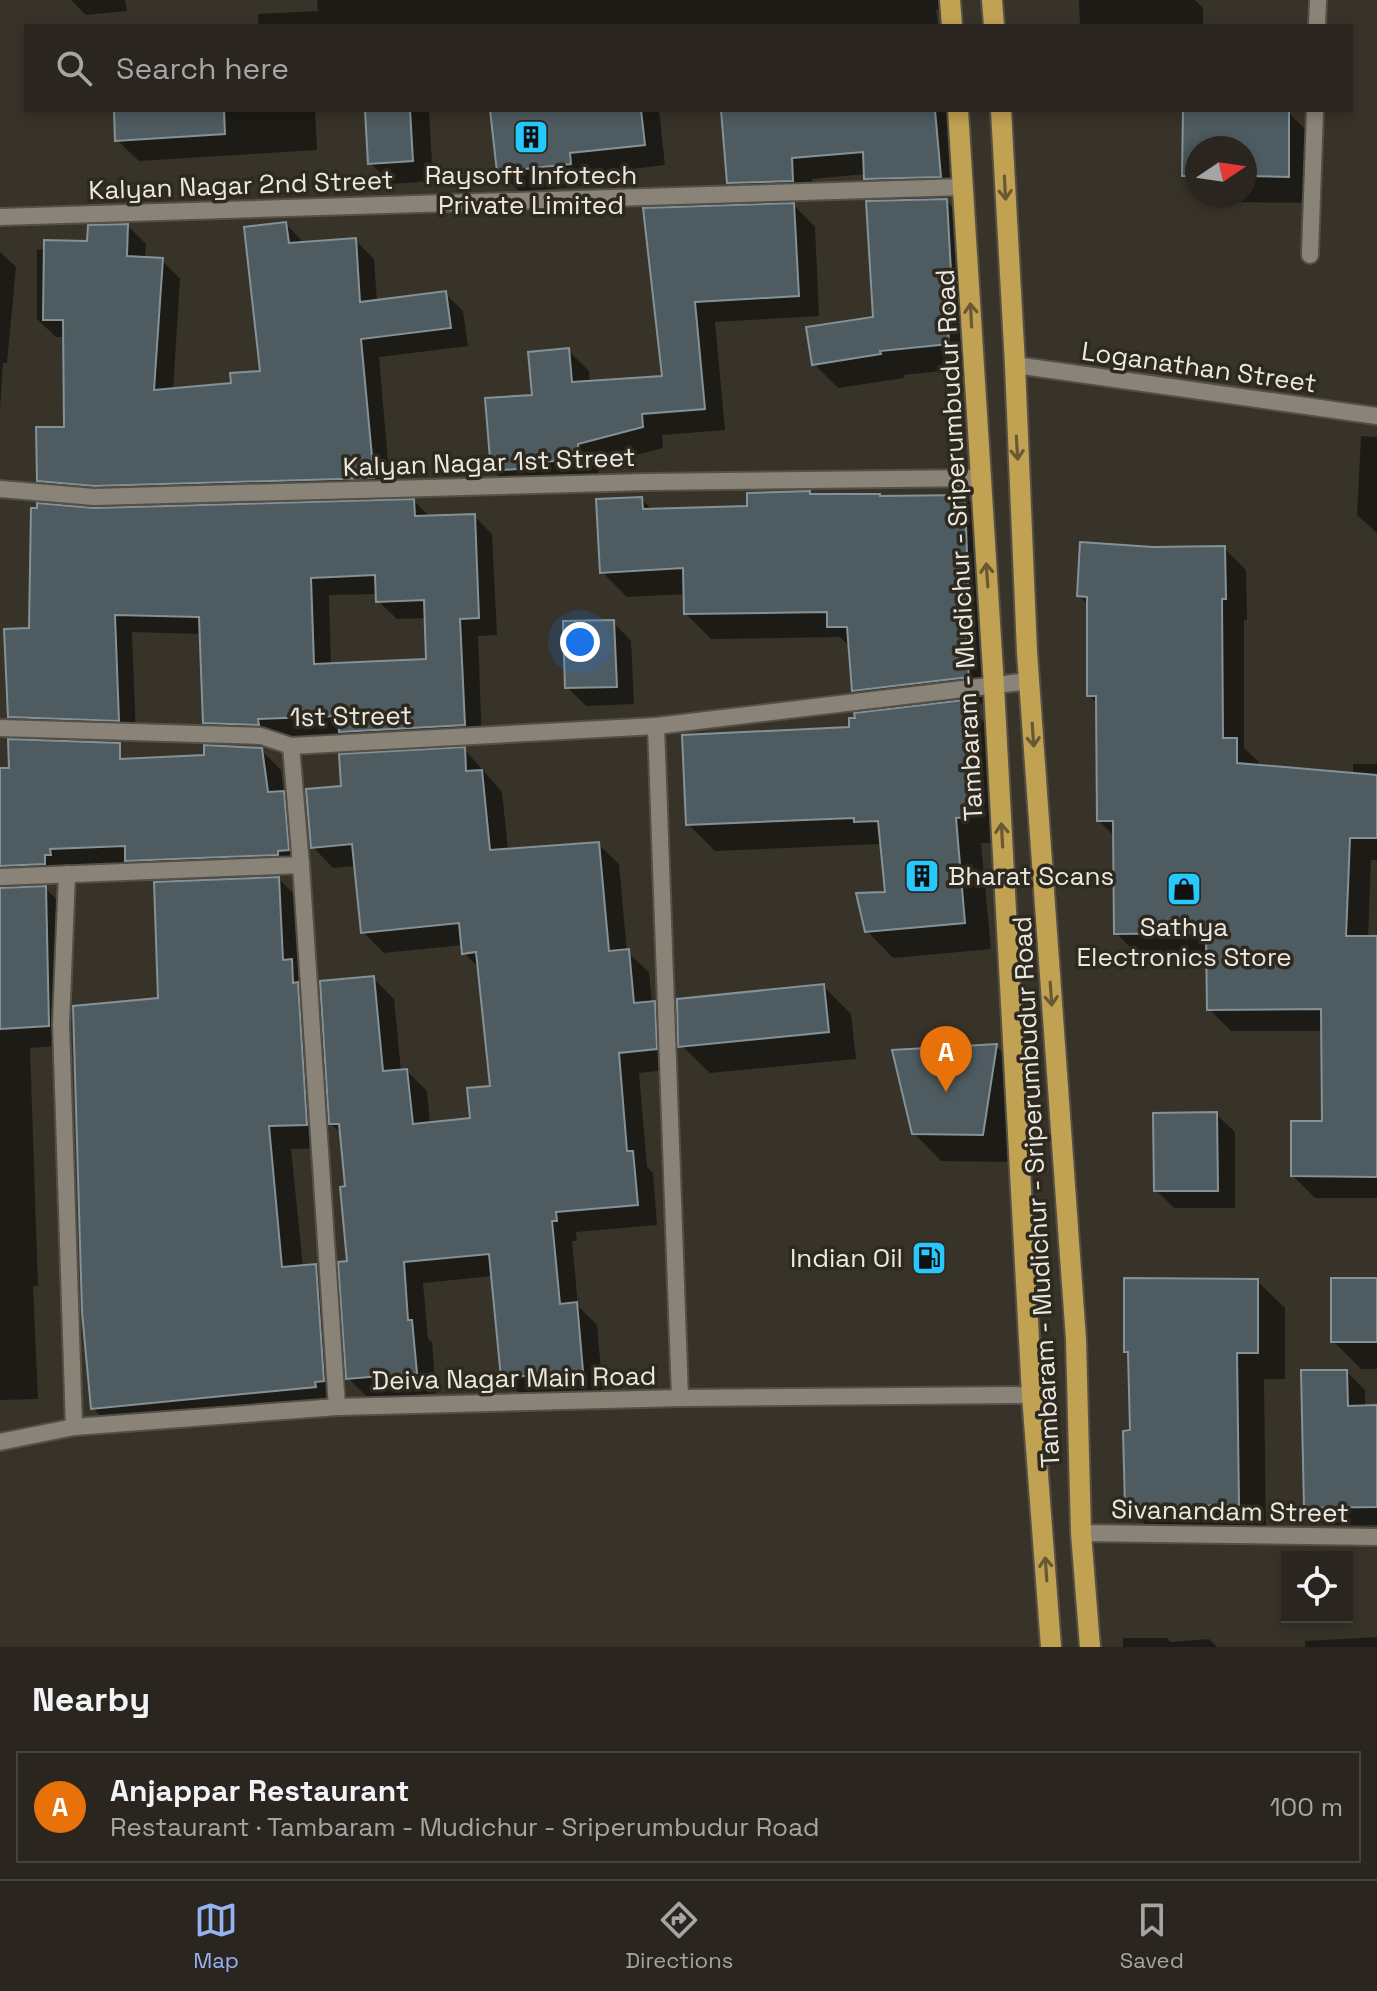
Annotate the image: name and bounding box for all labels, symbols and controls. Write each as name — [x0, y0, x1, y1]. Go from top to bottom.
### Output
search box — [24, 24, 1353, 112]
icon: search — [52, 46, 96, 90]
text: Search here — [116, 49, 289, 88]
building icon: Raysoft Infotech Private Limited — [512, 118, 550, 156]
north arrow — [1185, 136, 1257, 208]
place label: Raysoft Infotech Private Limited — [425, 158, 637, 222]
street label: Kalyan Nagar 2nd Street — [88, 163, 394, 207]
one-way arrow — [998, 174, 1013, 201]
street label: Tambaram - Mudichur - Sriperumbudur Road — [928, 268, 990, 822]
one-way arrow — [963, 302, 978, 329]
street label: Loganathan Street — [1079, 334, 1319, 400]
one-way arrow — [1010, 434, 1025, 461]
street label: Kalyan Nagar 1st Street — [342, 440, 636, 484]
one-way arrow — [979, 562, 994, 589]
your location — [560, 622, 600, 662]
street label: 1st Street — [290, 698, 412, 734]
one-way arrow — [1026, 721, 1041, 748]
one-way arrow — [994, 822, 1009, 848]
building icon: Bharat Scans — [903, 857, 941, 895]
place label: Bharat Scans — [948, 859, 1114, 893]
shop icon: Sathya Electronics Store — [1165, 870, 1203, 908]
place label: Sathya Electronics Store — [1076, 910, 1292, 974]
street label: Tambaram - Mudichur - Sriperumbudur Road — [1005, 915, 1067, 1469]
one-way arrow — [1044, 980, 1059, 1007]
pin: A — [920, 1026, 972, 1092]
fuel station icon: Indian Oil — [910, 1239, 948, 1277]
place label: Indian Oil — [790, 1241, 903, 1275]
street label: Deiva Nagar Main Road — [371, 1359, 657, 1397]
street label: Sivanandam Street — [1111, 1492, 1349, 1530]
map controls — [1281, 1551, 1353, 1623]
button: locate — [1281, 1551, 1353, 1623]
one-way arrow — [1038, 1556, 1053, 1583]
text: Nearby — [32, 1678, 150, 1721]
text: Anjappar Restaurant — [110, 1771, 409, 1810]
text: A — [52, 1790, 68, 1824]
text: 100 m — [1270, 1790, 1343, 1824]
text: Restaurant · Tambaram - Mudichur - Sriperumbudur Road — [110, 1810, 820, 1844]
tab: Map — [193, 1898, 239, 1974]
tab: Directions — [625, 1898, 733, 1974]
tab: Saved — [1120, 1898, 1184, 1974]

